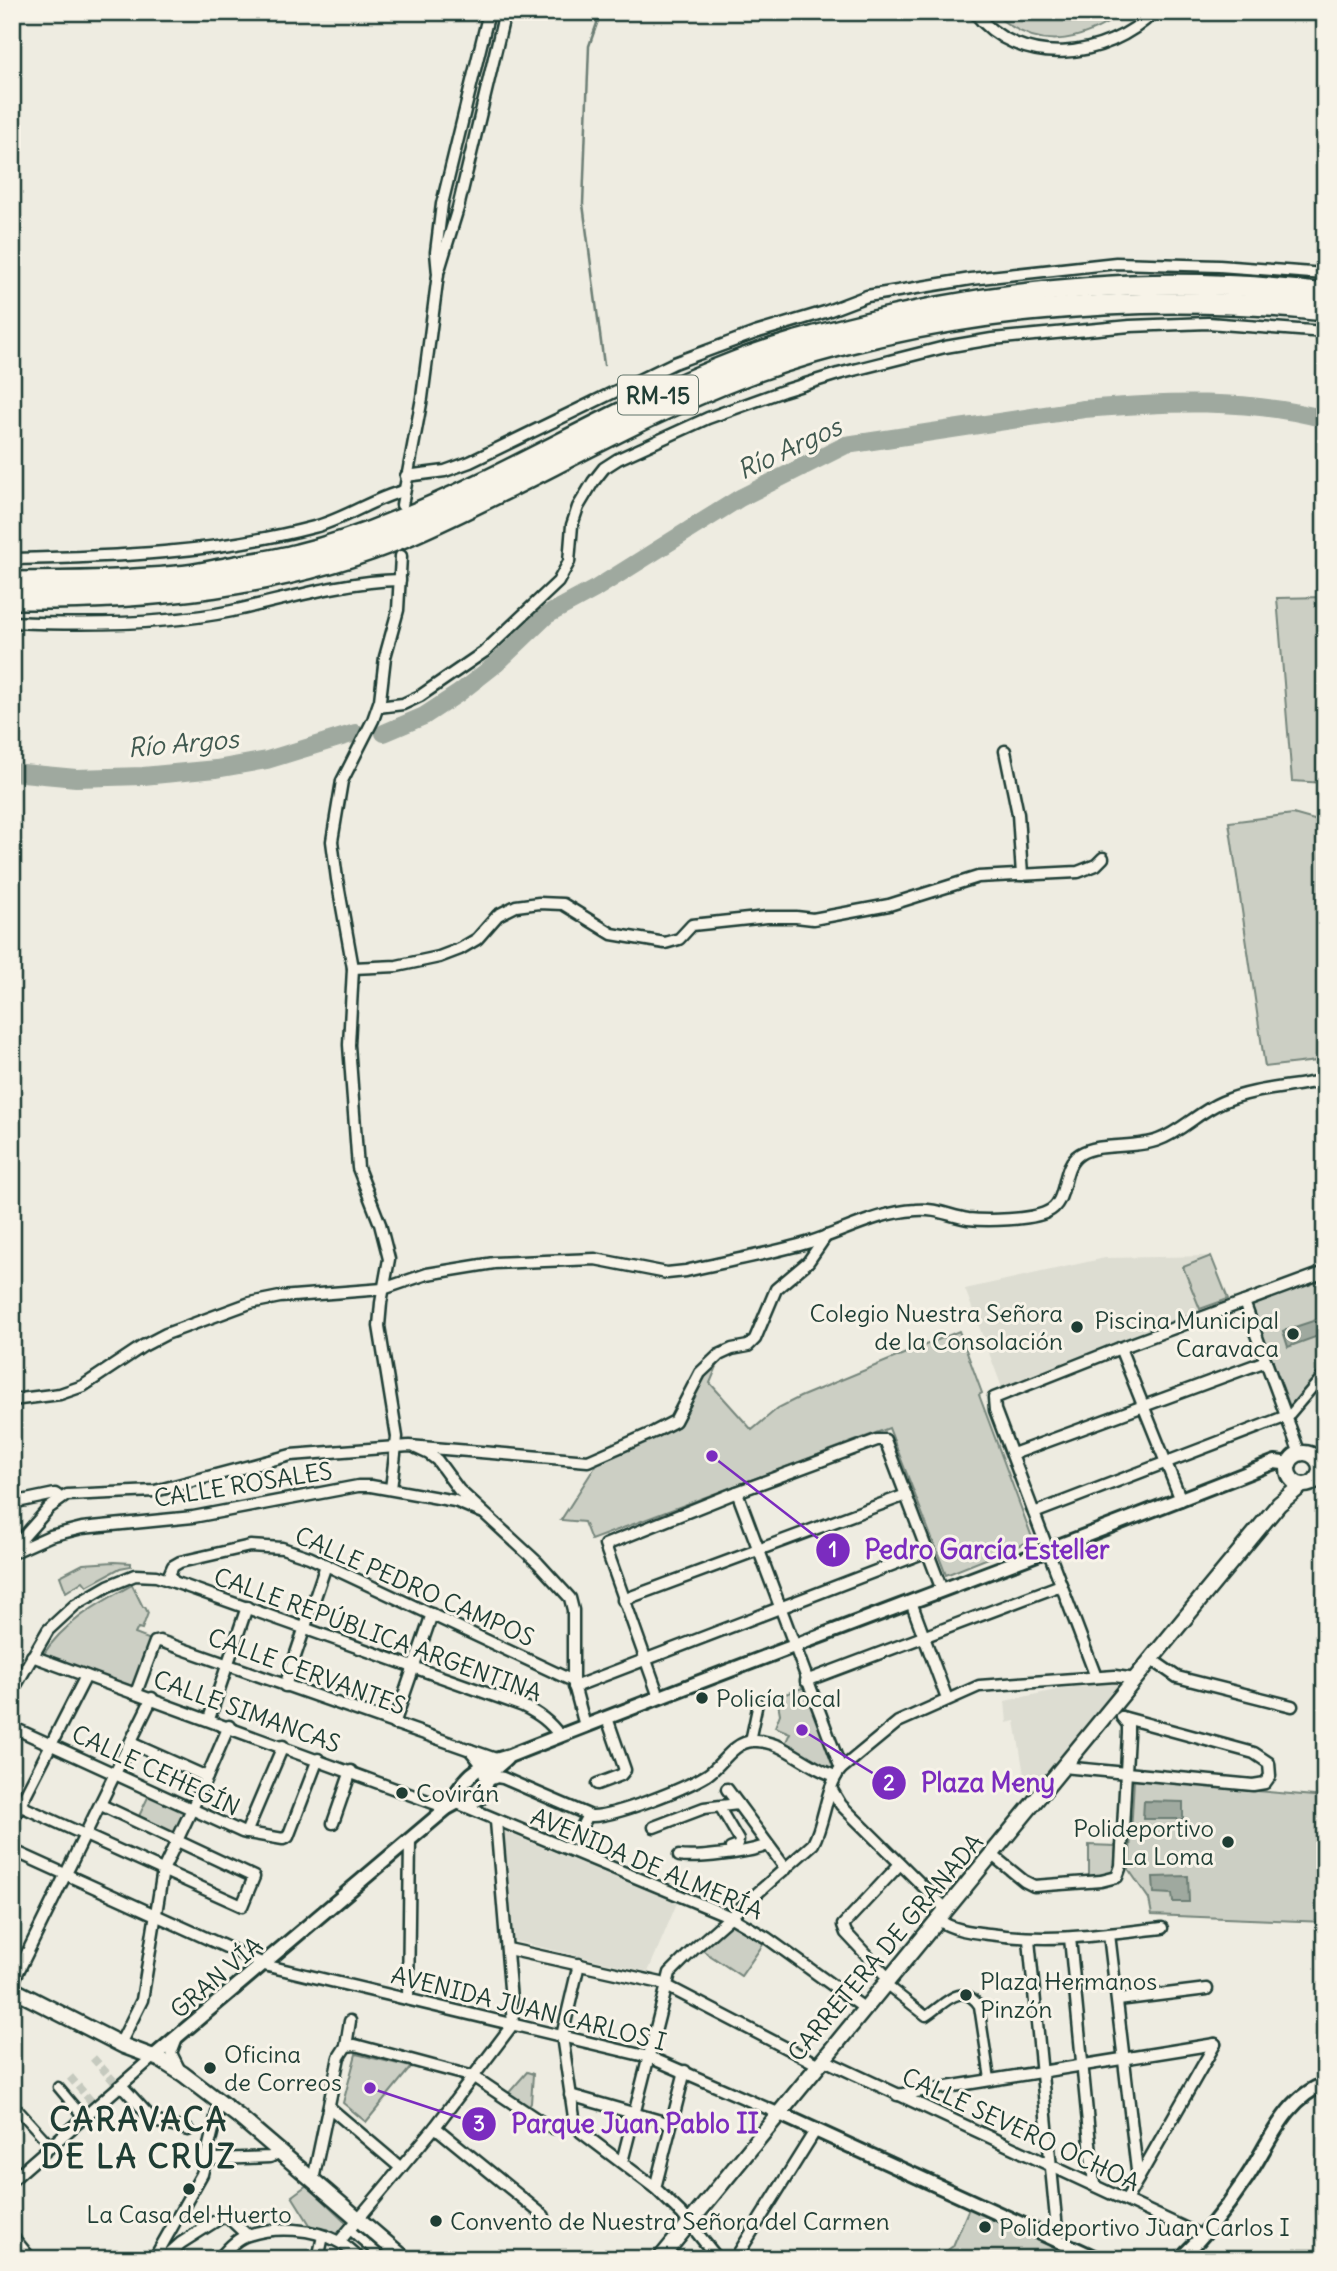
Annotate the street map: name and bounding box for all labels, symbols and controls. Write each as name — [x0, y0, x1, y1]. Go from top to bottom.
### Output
road number: RM-15 — [618, 376, 698, 414]
water label: Río Argos — [732, 409, 848, 486]
water label: Río Argos — [126, 722, 242, 764]
place label: Colegio Nuestra Señora de la Consolación — [810, 1298, 1063, 1356]
place label: Piscina Municipal Caravaca — [1094, 1305, 1279, 1363]
marker: Colegio Nuestra Señora de la Consolación — [1069, 1319, 1085, 1335]
marker: Piscina Municipal Caravaca — [1285, 1326, 1301, 1342]
street label: CALLE ROSALES — [152, 1455, 334, 1513]
street label: CALLE PEDRO CAMPOS — [291, 1520, 539, 1652]
callout: Pedro García Esteller — [815, 1526, 1123, 1573]
text: Pedro García Esteller — [864, 1533, 1110, 1566]
text: 1 — [829, 1536, 837, 1563]
street label: CALLE REPÚBLICA ARGENTINA — [210, 1561, 546, 1707]
street label: CALLE CERVANTES — [204, 1621, 410, 1721]
street label: CALLE SIMANCAS — [149, 1663, 345, 1759]
place label: Policía local — [716, 1683, 841, 1713]
marker: Policía local — [694, 1690, 710, 1706]
street label: CALLE CEHEGÍN — [67, 1718, 245, 1822]
callout: Plaza Meny — [872, 1760, 1069, 1807]
text: Plaza Meny — [921, 1766, 1055, 1799]
text: 2 — [883, 1769, 895, 1796]
place label: Covirán — [416, 1778, 499, 1808]
marker: Covirán — [394, 1785, 410, 1801]
street label: AVENIDA DE ALMERÍA — [527, 1801, 767, 1925]
place label: Polideportivo La Loma — [1073, 1813, 1214, 1871]
street label: CARRETERA DE GRANADA — [781, 1827, 989, 2067]
marker: Polideportivo La Loma — [1220, 1834, 1236, 1850]
street label: GRAN VÍA — [164, 1930, 268, 2024]
street label: AVENIDA JUAN CARLOS I — [388, 1959, 670, 2057]
place label: Plaza Hermanos Pinzón — [980, 1966, 1157, 2024]
marker: Plaza Hermanos Pinzón — [958, 1987, 974, 2003]
place label: Oficina de Correos — [224, 2039, 342, 2097]
marker: Oficina de Correos — [202, 2060, 218, 2076]
street label: CALLE SEVERO OCHOA — [898, 2061, 1144, 2197]
district label: CARAVACA DE LA CRUZ — [41, 2099, 237, 2177]
callout: Parque Juan Pablo II — [462, 2101, 772, 2148]
text: Parque Juan Pablo II — [511, 2107, 759, 2140]
text: 3 — [473, 2110, 485, 2137]
marker: La Casa del Huerto — [181, 2181, 197, 2197]
place label: La Casa del Huerto — [86, 2199, 292, 2229]
place label: Convento de Nuestra Señora del Carmen — [450, 2206, 890, 2236]
place label: Polideportivo Juan Carlos I — [999, 2212, 1290, 2242]
marker: Convento de Nuestra Señora del Carmen — [428, 2213, 444, 2229]
marker: Polideportivo Juan Carlos I — [977, 2219, 993, 2235]

